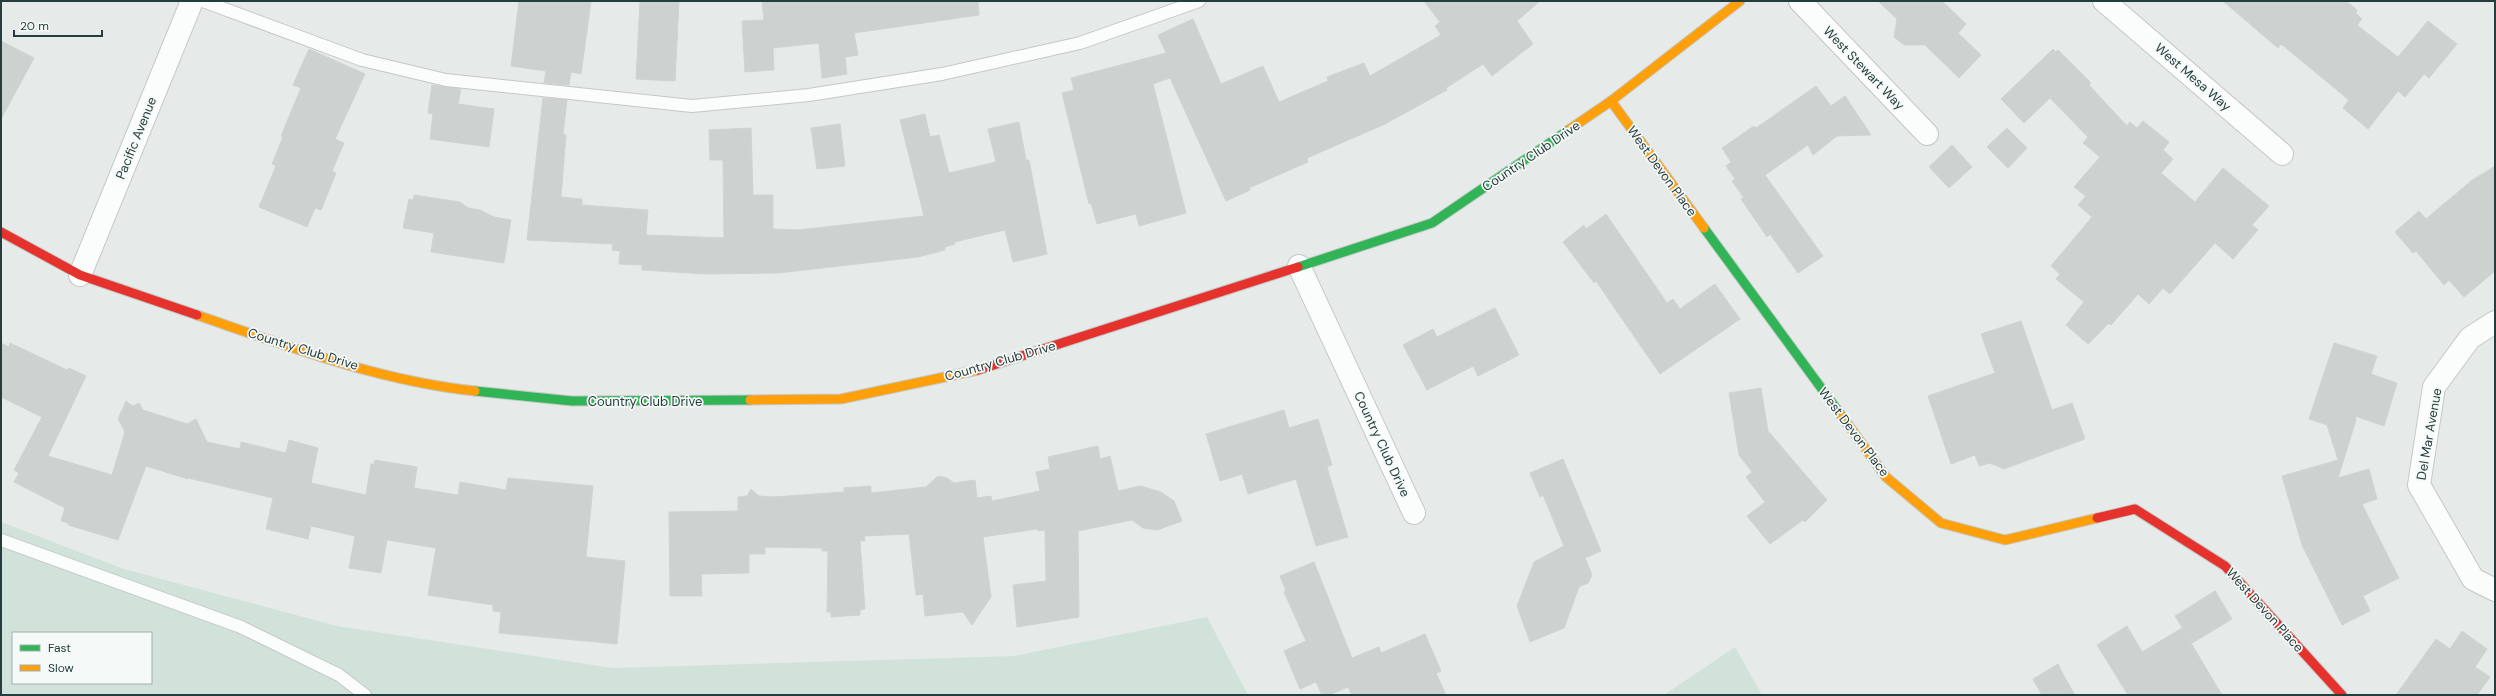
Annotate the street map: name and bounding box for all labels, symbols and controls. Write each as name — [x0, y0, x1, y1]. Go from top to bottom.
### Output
scale bar — [14, 12, 102, 38]
text: 20 m — [20, 18, 49, 34]
street label: West Stewart Way — [1820, 23, 1908, 113]
street label: West Mesa Way — [2151, 39, 2235, 115]
street label: Pacific Avenue — [112, 94, 160, 182]
street label: Country Club Drive — [1479, 117, 1583, 195]
street label: West Devon Place — [1623, 122, 1701, 220]
street label: Country Club Drive — [246, 324, 360, 374]
street label: Country Club Drive — [943, 337, 1057, 385]
street label: West Devon Place — [1815, 384, 1893, 480]
street label: Del Mar Avenue — [2413, 387, 2445, 481]
street label: Country Club Drive — [1350, 388, 1414, 500]
street label: Country Club Drive — [588, 393, 702, 410]
street label: West Devon Place — [2223, 564, 2307, 656]
legend — [12, 632, 152, 684]
text: Fast — [48, 640, 71, 656]
text: Slow — [48, 660, 74, 676]

